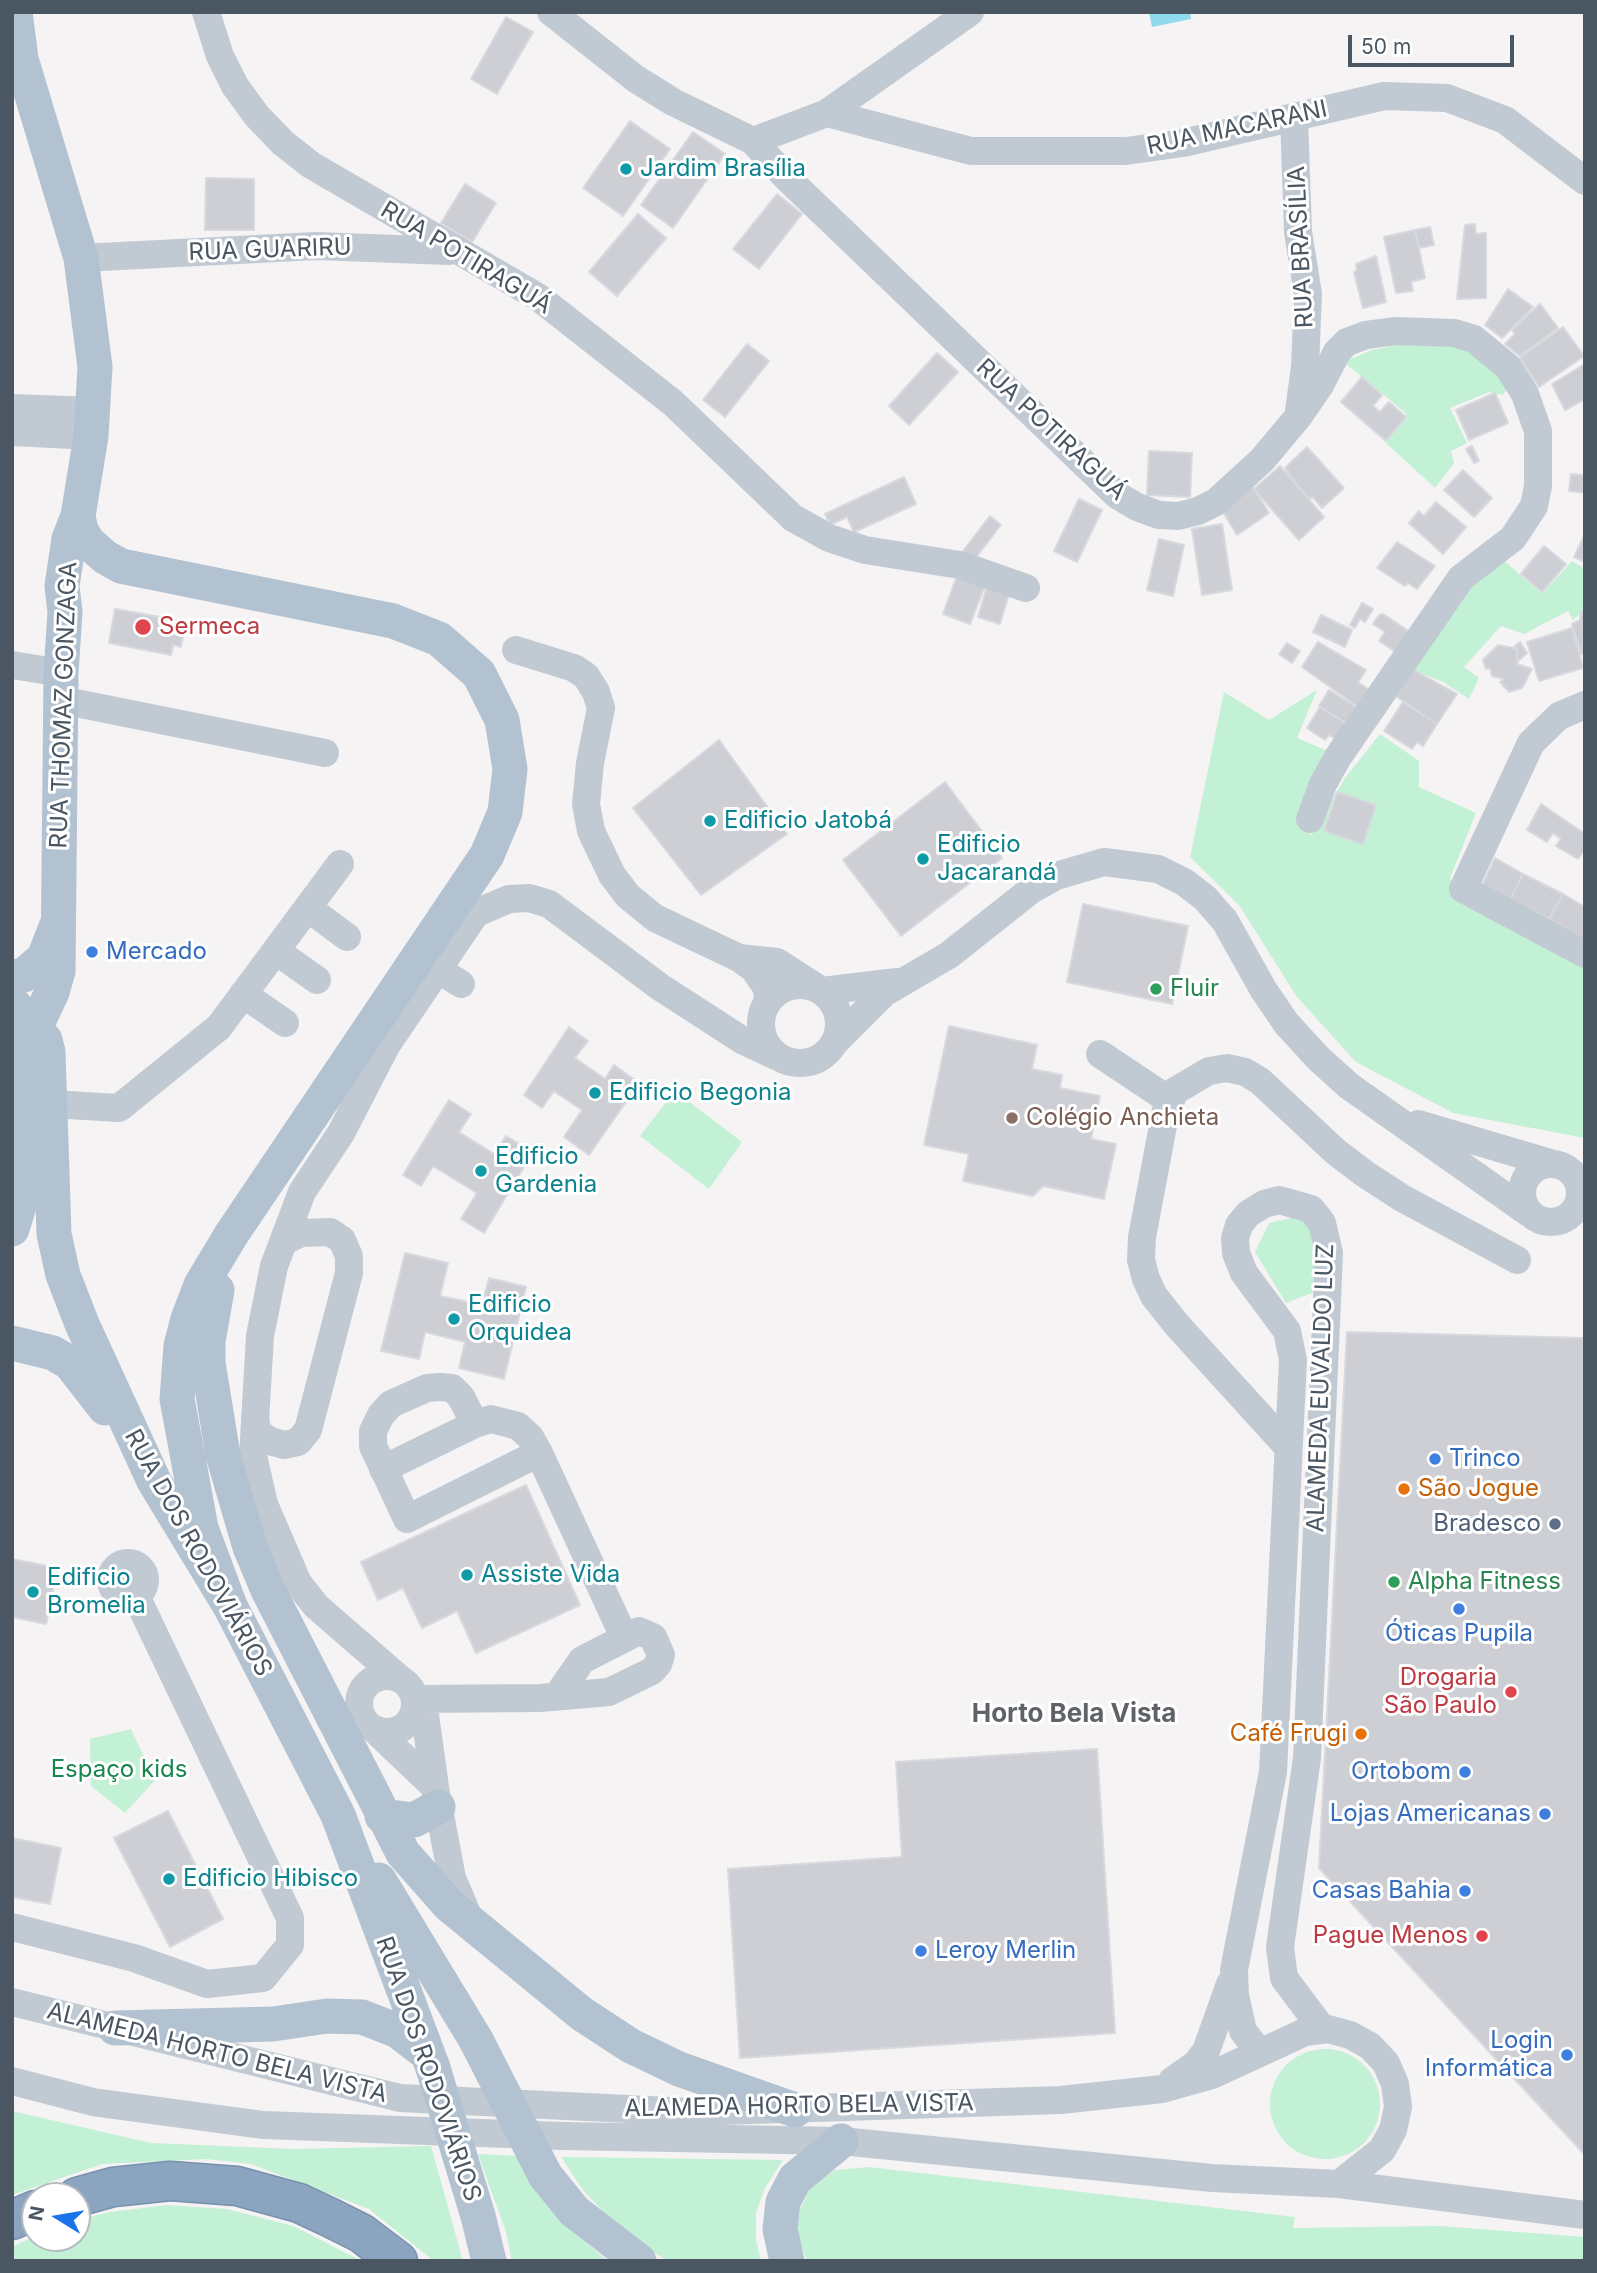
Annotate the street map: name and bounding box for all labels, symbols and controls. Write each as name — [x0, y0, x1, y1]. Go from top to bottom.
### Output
scale bar — [1352, 21, 1518, 65]
text: 50 m — [1361, 34, 1411, 59]
street label: RUA MACARANI — [1144, 95, 1330, 161]
place label: Jardim Brasília — [640, 155, 806, 183]
marker: Jardim Brasília — [618, 161, 634, 177]
street label: RUA BRASÍLIA — [1282, 165, 1320, 329]
street label: RUA POTIRAGUÁ — [375, 196, 557, 320]
street label: RUA GUARIRU — [188, 233, 352, 267]
street label: RUA POTIRAGUÁ — [970, 353, 1132, 507]
street label: RUA THOMAZ GONZAGA — [45, 561, 83, 849]
place label: Sermeca — [159, 613, 260, 641]
marker: Sermeca — [133, 617, 153, 637]
place label: Edificio Jatobá — [724, 807, 892, 835]
marker: Edificio Jatobá — [702, 813, 718, 829]
place label: Edificio Jacarandá — [937, 831, 1056, 887]
marker: Edificio Jacarandá — [915, 851, 931, 867]
place label: Mercado — [106, 938, 207, 966]
marker: Mercado — [84, 944, 100, 960]
place label: Fluir — [1170, 975, 1219, 1003]
marker: Fluir — [1148, 981, 1164, 997]
place label: Edificio Begonia — [609, 1079, 792, 1107]
marker: Edificio Begonia — [587, 1085, 603, 1101]
place label: Colégio Anchieta — [1026, 1104, 1219, 1132]
marker: Colégio Anchieta — [1004, 1110, 1020, 1126]
place label: Edificio Gardenia — [495, 1143, 597, 1199]
marker: Edificio Gardenia — [473, 1163, 489, 1179]
street label: ALAMEDA EUVALDO LUZ — [1302, 1243, 1340, 1533]
place label: Edificio Orquidea — [468, 1291, 572, 1347]
marker: Edificio Orquidea — [446, 1311, 462, 1327]
street label: RUA DOS RODOVIÁRIOS — [118, 1425, 278, 1681]
place label: Trinco — [1449, 1445, 1521, 1473]
marker: Trinco — [1427, 1451, 1443, 1467]
place label: São Jogue — [1418, 1475, 1539, 1503]
marker: São Jogue — [1396, 1481, 1412, 1497]
place label: Bradesco — [1433, 1510, 1541, 1538]
marker: Bradesco — [1547, 1516, 1563, 1532]
place label: Assiste Vida — [481, 1561, 620, 1589]
place label: Edificio Bromelia — [47, 1564, 146, 1620]
marker: Assiste Vida — [459, 1567, 475, 1583]
place label: Alpha Fitness — [1408, 1568, 1561, 1596]
marker: Alpha Fitness — [1386, 1574, 1402, 1590]
marker: Edificio Bromelia — [25, 1584, 41, 1600]
marker: Óticas Pupila — [1451, 1601, 1467, 1617]
place label: Óticas Pupila — [1385, 1620, 1533, 1648]
place label: Drogaria São Paulo — [1384, 1664, 1497, 1720]
marker: Drogaria São Paulo — [1503, 1684, 1519, 1700]
district label: Horto Bela Vista — [972, 1698, 1176, 1730]
place label: Café Frugi — [1230, 1720, 1347, 1748]
marker: Café Frugi — [1353, 1726, 1369, 1742]
park label: Espaço kids — [51, 1756, 187, 1784]
place label: Ortobom — [1351, 1758, 1451, 1786]
marker: Ortobom — [1457, 1764, 1473, 1780]
place label: Lojas Americanas — [1330, 1800, 1531, 1828]
marker: Lojas Americanas — [1537, 1806, 1553, 1822]
place label: Edificio Hibisco — [183, 1865, 358, 1893]
marker: Edificio Hibisco — [161, 1871, 177, 1887]
place label: Casas Bahia — [1312, 1877, 1451, 1905]
marker: Casas Bahia — [1457, 1883, 1473, 1899]
place label: Pague Menos — [1313, 1922, 1468, 1950]
marker: Pague Menos — [1474, 1928, 1490, 1944]
street label: RUA DOS RODOVIÁRIOS — [369, 1933, 487, 2205]
place label: Leroy Merlin — [935, 1937, 1076, 1965]
marker: Leroy Merlin — [913, 1943, 929, 1959]
street label: ALAMEDA HORTO BELA VISTA — [44, 1997, 390, 2109]
place label: Login Informática — [1425, 2027, 1553, 2083]
marker: Login Informática — [1559, 2047, 1575, 2063]
street label: ALAMEDA HORTO BELA VISTA — [624, 2089, 974, 2123]
north arrow — [21, 2182, 91, 2252]
text: N — [24, 2204, 50, 2223]

